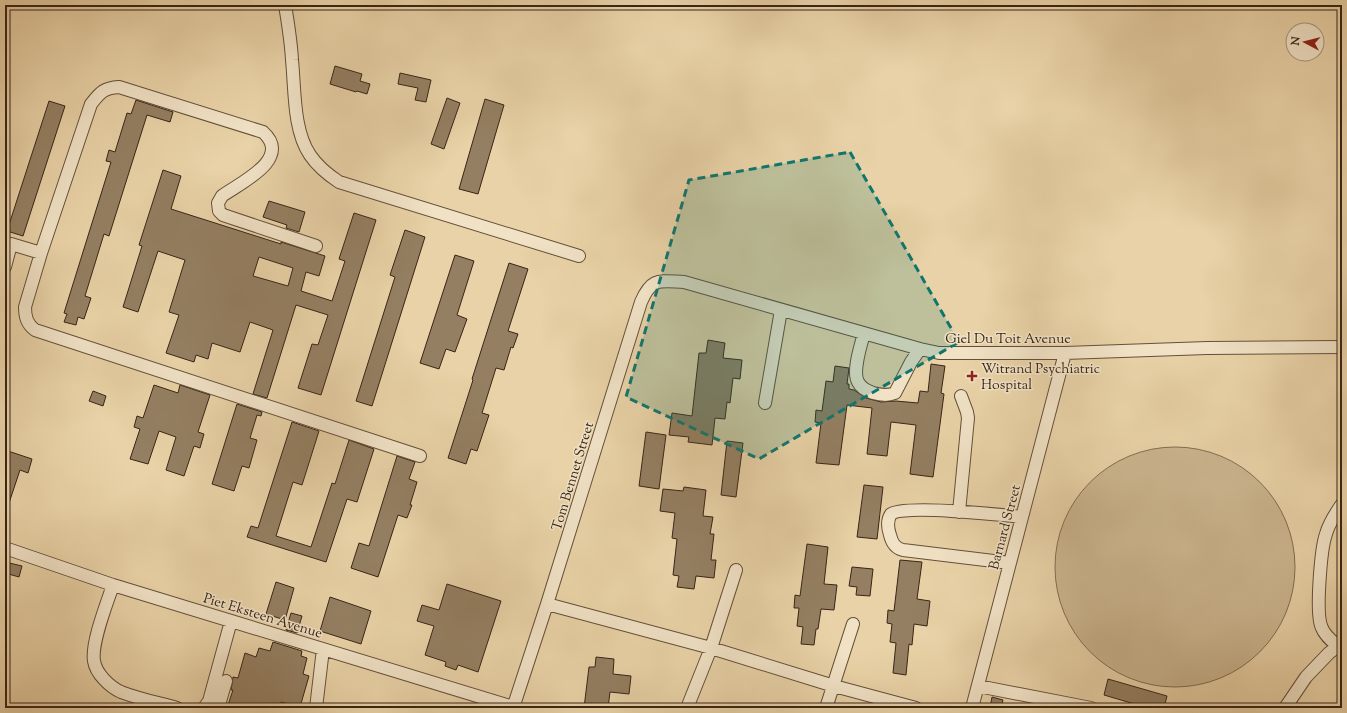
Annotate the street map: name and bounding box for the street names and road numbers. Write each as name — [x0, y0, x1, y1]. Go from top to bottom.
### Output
street label: Giel Du Toit Avenue — [945, 330, 1071, 350]
street label: Tom Bennet Street — [548, 419, 600, 534]
street label: Barnard Street — [985, 483, 1027, 572]
street label: Piet Eksteen Avenue — [200, 589, 324, 645]

